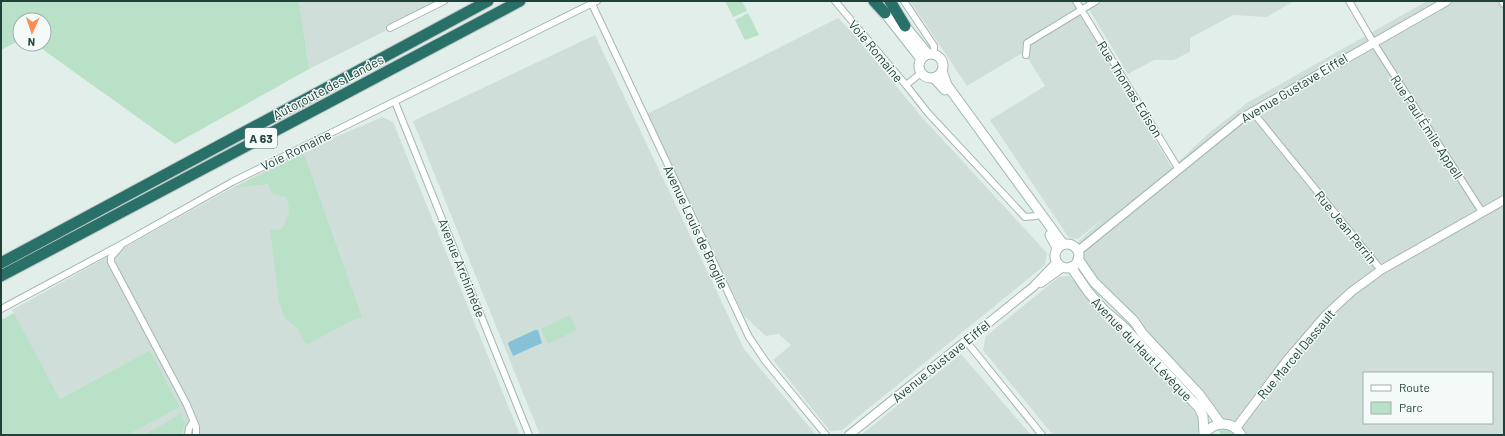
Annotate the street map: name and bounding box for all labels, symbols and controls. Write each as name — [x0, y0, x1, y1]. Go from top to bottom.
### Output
north arrow — [12, 12, 52, 52]
street label: Voie Romaine — [845, 17, 907, 85]
text: N — [27, 36, 35, 49]
street label: Rue Thomas Edison — [1094, 38, 1166, 140]
street label: Avenue Gustave Eiffel — [1238, 50, 1350, 126]
street label: Autoroute des Landes — [270, 51, 386, 123]
street label: Rue Paul Émile Appell — [1387, 72, 1467, 182]
street label: Voie Romaine — [258, 126, 334, 174]
road number: A 63 — [245, 128, 277, 148]
street label: Avenue Louis de Broglie — [660, 163, 732, 291]
street label: Rue Jean Perrin — [1312, 187, 1380, 267]
street label: Avenue Archimède — [435, 216, 489, 320]
street label: Avenue du Haut Lévèque — [1088, 294, 1196, 404]
street label: Rue Marcel Dassault — [1254, 306, 1338, 402]
street label: Avenue Gustave Eiffel — [889, 317, 993, 405]
legend — [1363, 372, 1493, 424]
text: Route — [1399, 380, 1430, 394]
text: Parc — [1399, 400, 1423, 414]

